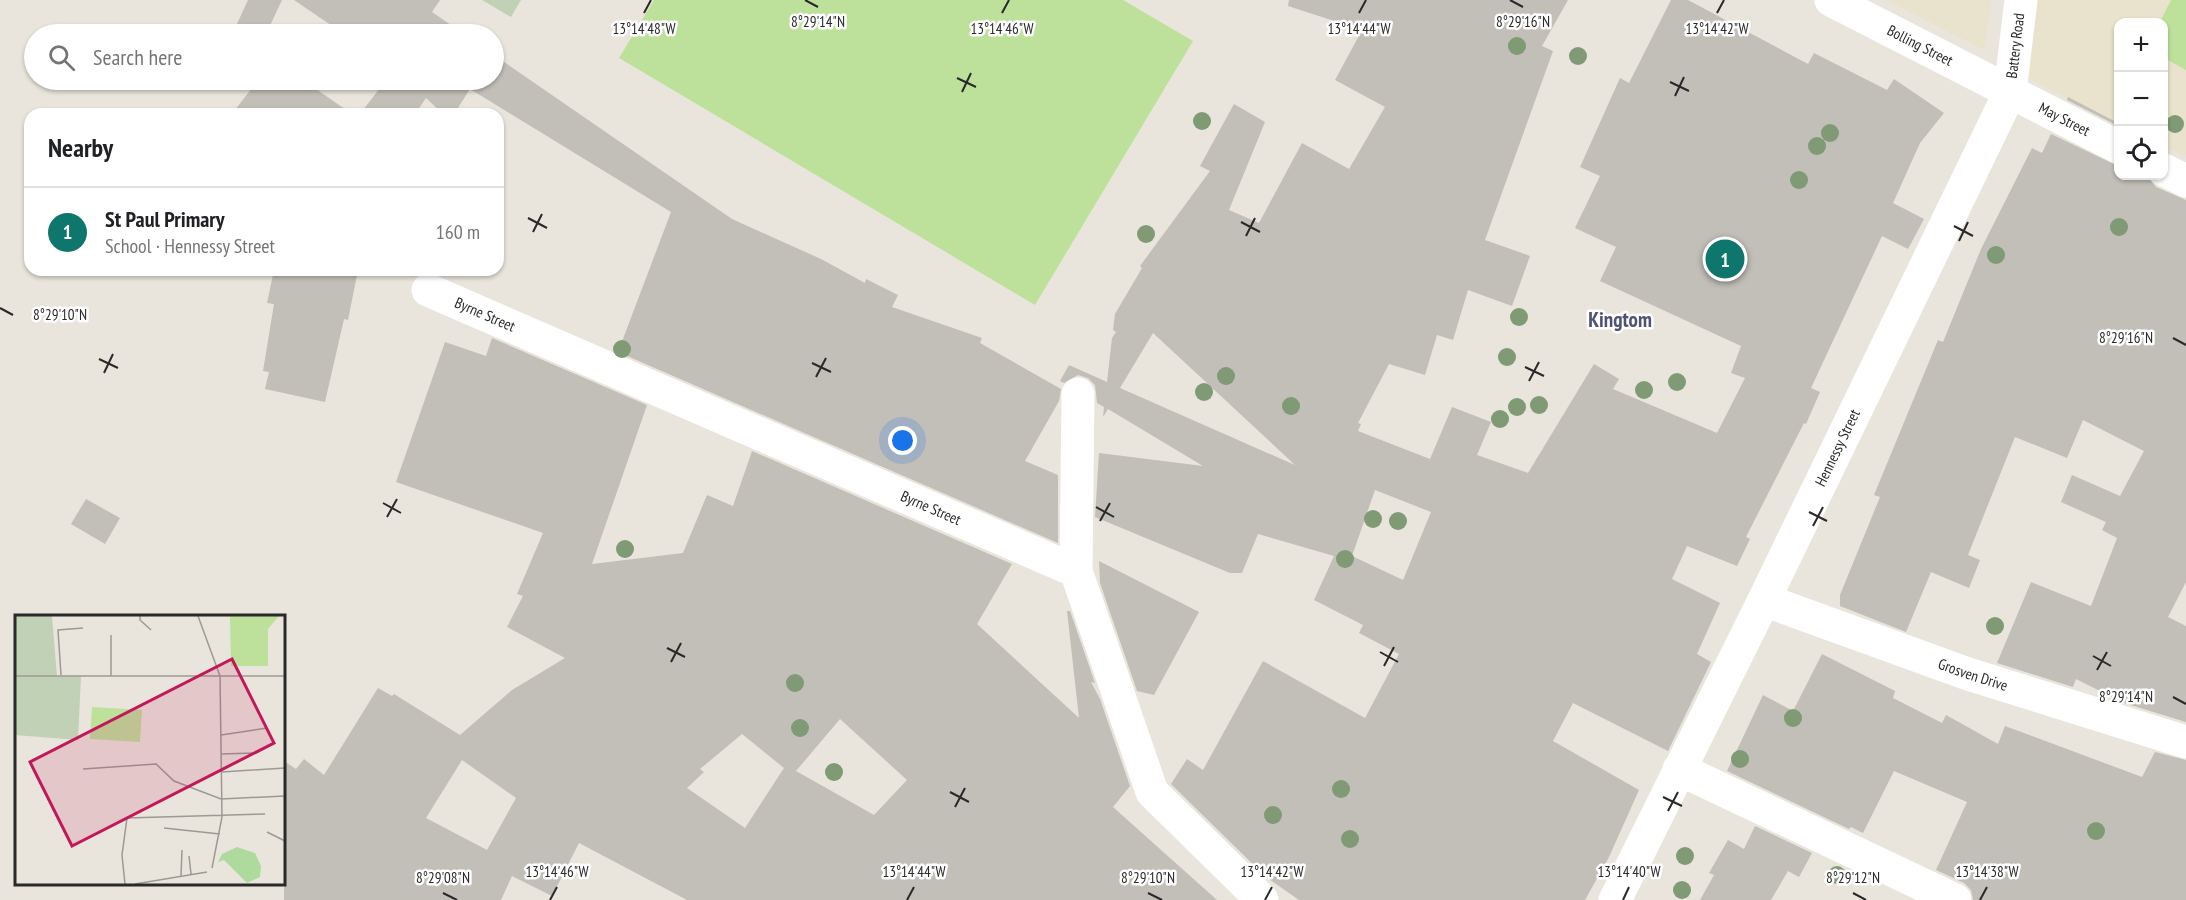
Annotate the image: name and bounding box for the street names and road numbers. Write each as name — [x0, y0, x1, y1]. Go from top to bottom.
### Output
street label: Battery Road — [2002, 12, 2028, 79]
street label: Bolling Street — [1884, 20, 1956, 70]
street label: May Street — [2036, 98, 2093, 140]
street label: Byrne Street — [452, 293, 518, 336]
street label: Hennessy Street — [1811, 406, 1864, 489]
street label: Byrne Street — [898, 486, 964, 529]
street label: Grosven Drive — [1936, 654, 2010, 695]

